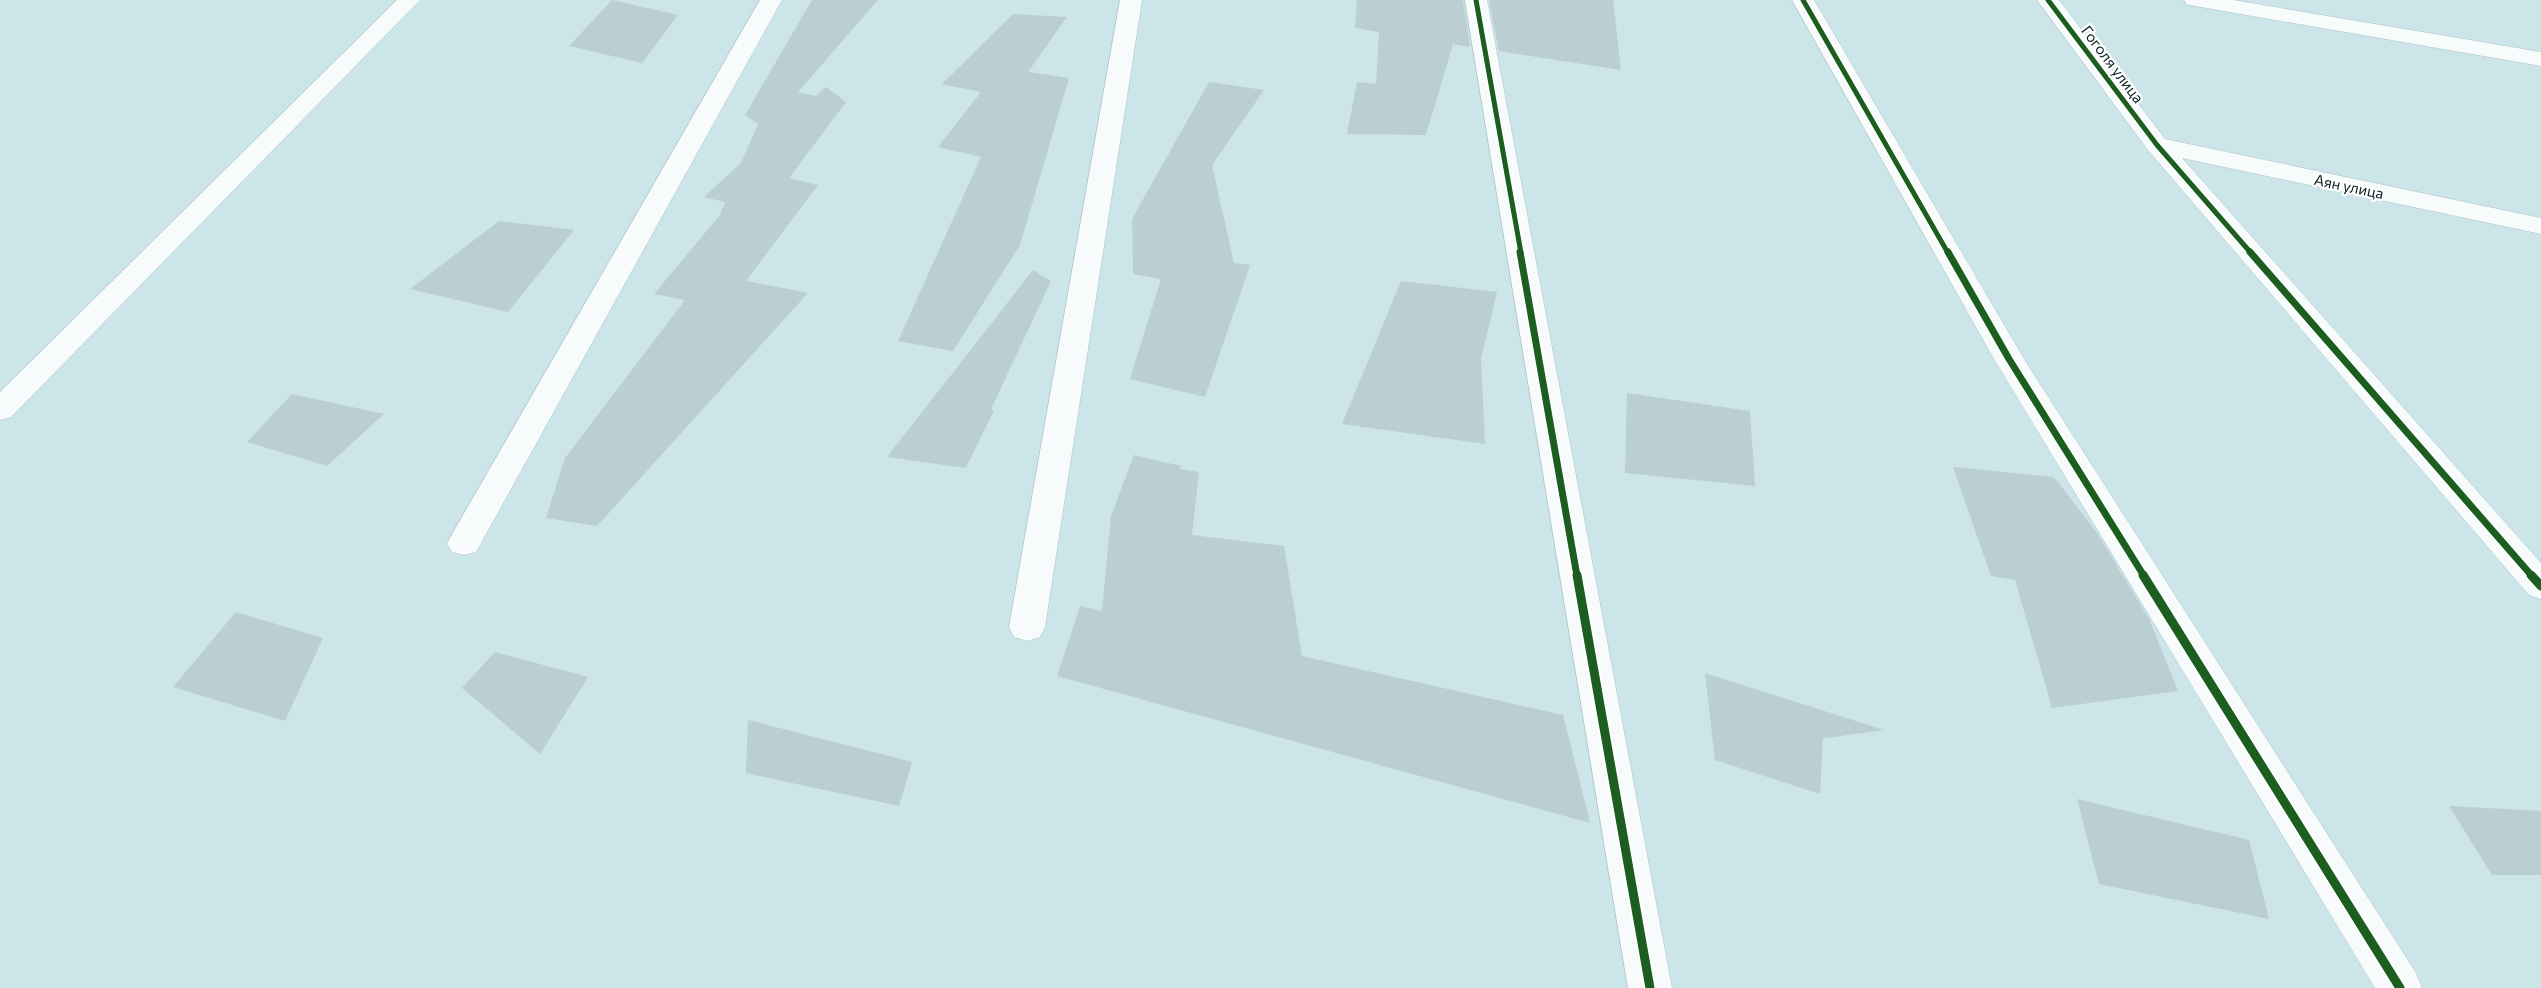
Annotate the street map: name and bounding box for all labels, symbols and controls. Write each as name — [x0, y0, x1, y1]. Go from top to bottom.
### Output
street label: Гоголя улица — [2078, 22, 2148, 106]
street label: Аян улица — [2313, 170, 2385, 202]

